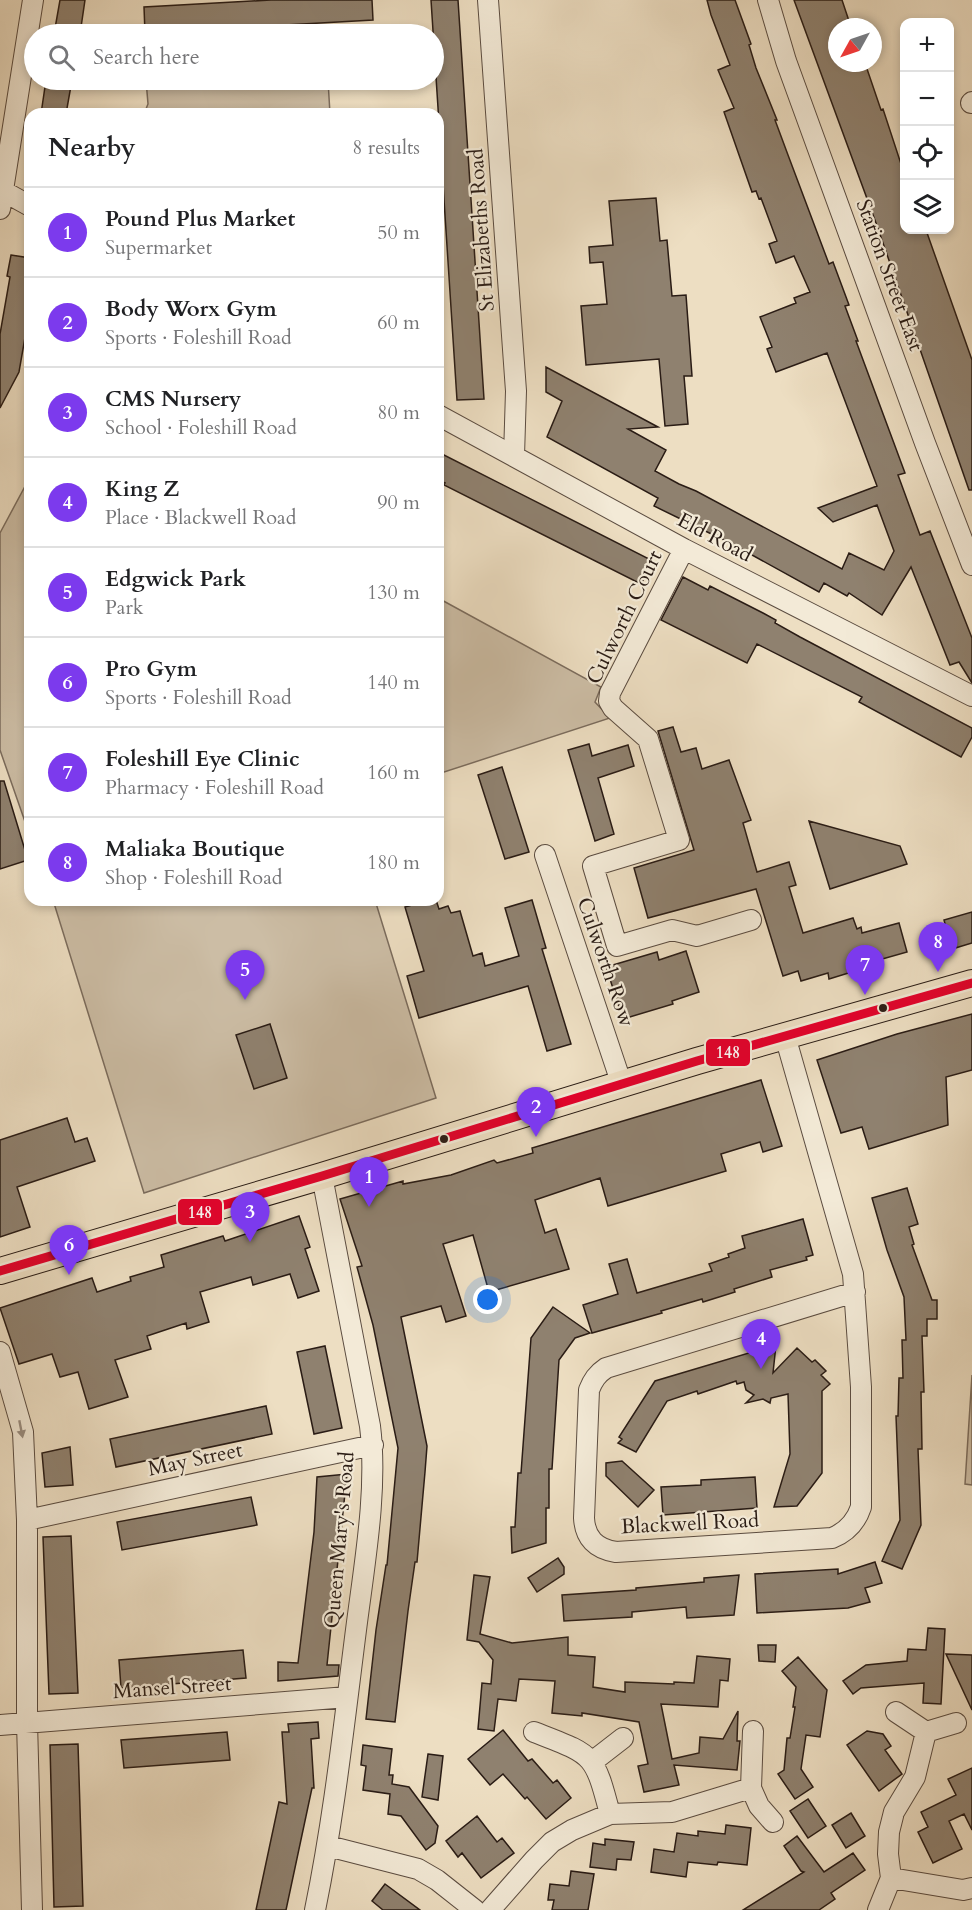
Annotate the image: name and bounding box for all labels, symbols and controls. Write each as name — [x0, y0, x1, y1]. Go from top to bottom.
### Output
north arrow — [828, 18, 882, 72]
map controls — [900, 18, 954, 234]
button: + — [900, 18, 954, 72]
search box — [24, 24, 444, 90]
icon: search — [45, 41, 78, 74]
text: Search here — [93, 42, 200, 72]
button: − — [900, 72, 954, 126]
button: locate — [900, 126, 954, 180]
text: Nearby — [48, 130, 136, 165]
text: 8 results — [352, 134, 420, 161]
street label: St Elizabeths Road — [461, 148, 502, 312]
button: layers — [900, 180, 954, 234]
street label: Station Street East — [849, 195, 931, 355]
text: Pound Plus Market — [105, 204, 295, 234]
text: 1 — [62, 219, 73, 246]
text: 50 m — [377, 219, 420, 246]
text: Supermarket — [105, 234, 212, 261]
text: Body Worx Gym — [105, 294, 277, 324]
text: 2 — [62, 309, 73, 336]
text: 60 m — [377, 309, 420, 336]
text: Sports · Foleshill Road — [105, 324, 292, 351]
text: CMS Nursery — [105, 384, 241, 414]
text: 3 — [62, 399, 73, 426]
text: 80 m — [377, 399, 420, 426]
text: School · Foleshill Road — [105, 414, 297, 441]
text: King Z — [105, 474, 180, 504]
text: 4 — [62, 489, 73, 516]
text: 90 m — [377, 489, 420, 516]
text: Place · Blackwell Road — [105, 504, 296, 531]
street label: Eld Road — [672, 506, 757, 569]
street label: Culworth Court — [579, 545, 670, 689]
text: Edgwick Park — [105, 564, 246, 594]
text: 5 — [62, 579, 73, 606]
text: 130 m — [367, 579, 420, 606]
text: Park — [105, 594, 143, 621]
text: Pro Gym — [105, 654, 197, 684]
text: 6 — [62, 669, 73, 696]
text: 140 m — [367, 669, 420, 696]
text: Sports · Foleshill Road — [105, 684, 292, 711]
text: Foleshill Eye Clinic — [105, 744, 300, 774]
text: 7 — [62, 759, 73, 786]
text: 160 m — [367, 759, 420, 786]
text: Pharmacy · Foleshill Road — [105, 774, 324, 801]
text: Maliaka Boutique — [105, 834, 285, 864]
text: 8 — [62, 849, 73, 876]
text: 180 m — [367, 849, 420, 876]
text: Shop · Foleshill Road — [105, 864, 282, 891]
street label: Culworth Row — [570, 893, 641, 1031]
pin: 8 — [918, 922, 958, 972]
pin: 7 — [846, 946, 884, 995]
pin: 5 — [226, 950, 264, 1000]
unlabelled marker — [877, 1002, 889, 1014]
line badge: 148 — [705, 1038, 751, 1067]
text: 148 — [716, 1042, 740, 1064]
pin: 2 — [516, 1088, 556, 1137]
unlabelled marker — [438, 1133, 450, 1145]
pin: 1 — [350, 1158, 388, 1207]
pin: 3 — [230, 1192, 270, 1242]
line badge: 148 — [177, 1198, 223, 1226]
text: 148 — [188, 1202, 212, 1224]
pin: 6 — [50, 1226, 88, 1275]
your location — [473, 1285, 502, 1314]
pin: 4 — [742, 1320, 780, 1369]
one-way arrow — [17, 1420, 26, 1439]
street label: May Street — [145, 1435, 245, 1484]
street label: Queen Mary's Road — [317, 1450, 362, 1630]
street label: Blackwell Road — [620, 1505, 760, 1542]
street label: Mansel Street — [112, 1669, 233, 1706]

